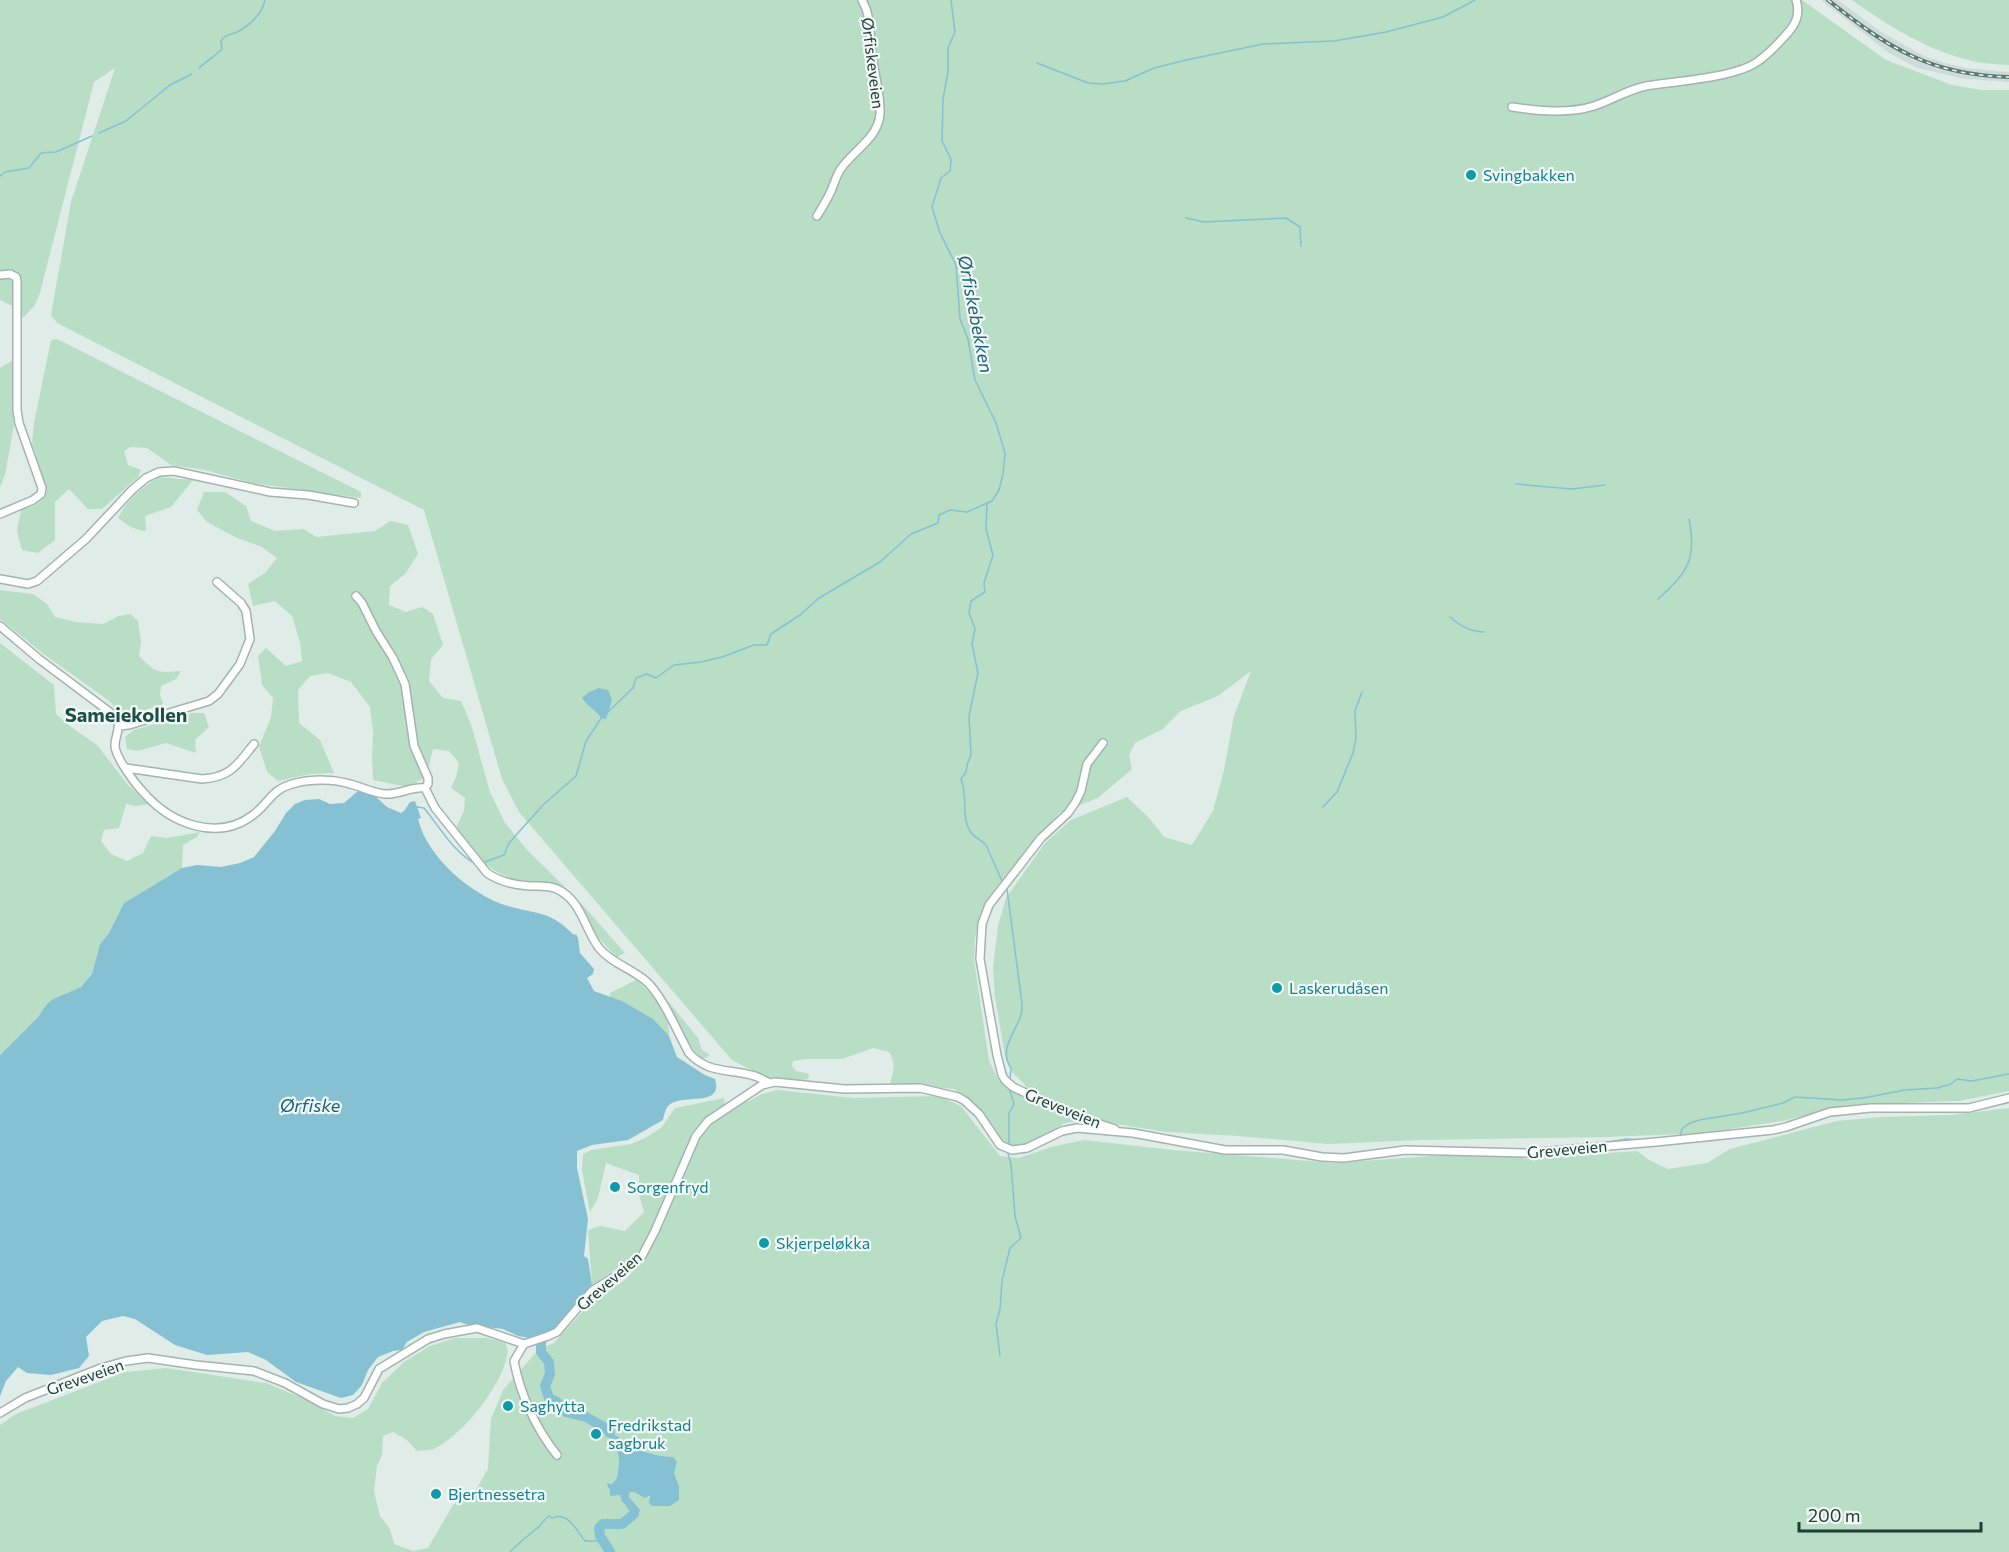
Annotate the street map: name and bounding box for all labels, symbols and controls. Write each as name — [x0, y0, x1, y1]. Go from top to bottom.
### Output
street label: Ørfiskeveien — [858, 16, 889, 110]
place label: Svingbakken — [1483, 165, 1575, 184]
marker: Svingbakken — [1464, 168, 1478, 182]
water label: Ørfiskebekken — [954, 253, 998, 375]
district label: Sameiekollen — [65, 702, 187, 726]
place label: Laskerudåsen — [1289, 978, 1388, 997]
marker: Laskerudåsen — [1270, 981, 1284, 995]
street label: Greveveien — [1022, 1084, 1104, 1131]
water label: Ørfiske — [280, 1094, 341, 1116]
street label: Greveveien — [1526, 1136, 1608, 1161]
place label: Sorgenfryd — [627, 1177, 708, 1196]
marker: Sorgenfryd — [608, 1180, 622, 1194]
place label: Skjerpeløkka — [776, 1233, 870, 1252]
marker: Skjerpeløkka — [757, 1236, 771, 1250]
street label: Greveveien — [572, 1247, 645, 1314]
street label: Greveveien — [44, 1354, 126, 1399]
place label: Saghytta — [520, 1396, 585, 1415]
marker: Saghytta — [501, 1399, 515, 1413]
place label: Fredrikstad sagbruk — [608, 1415, 691, 1452]
marker: Fredrikstad sagbruk — [589, 1427, 603, 1441]
place label: Bjertnessetra — [448, 1484, 545, 1503]
marker: Bjertnessetra — [429, 1487, 443, 1501]
scale bar — [1799, 1495, 1980, 1533]
text: 200 m — [1808, 1504, 1861, 1526]

